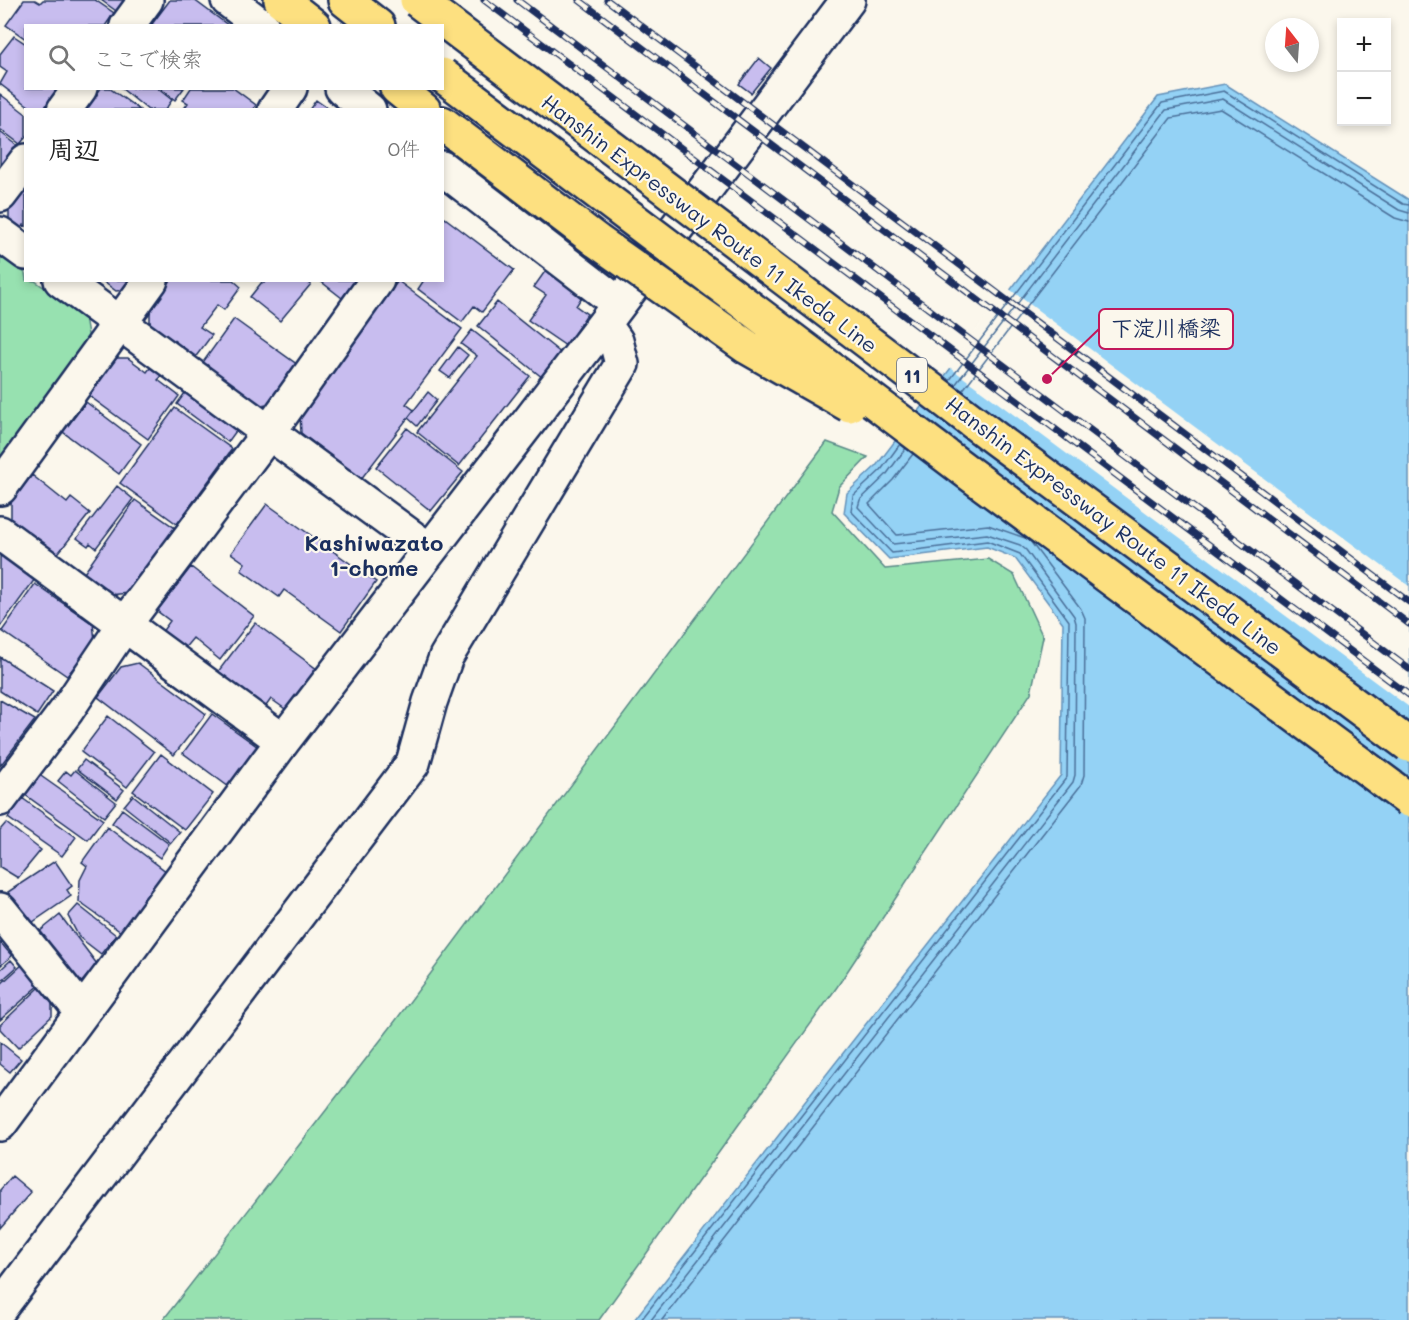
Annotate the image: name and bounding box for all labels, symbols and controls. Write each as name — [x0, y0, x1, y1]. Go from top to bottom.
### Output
north arrow — [1265, 18, 1319, 72]
map controls — [1337, 18, 1391, 126]
button: + — [1337, 18, 1391, 72]
search box — [24, 24, 444, 90]
icon: search — [45, 41, 78, 74]
text: ここで検索 — [93, 44, 203, 73]
button: − — [1337, 72, 1391, 126]
street label: Hanshin Expressway Route 11 Ikeda Line — [537, 88, 883, 358]
text: 周辺 — [48, 132, 100, 166]
text: 0件 — [388, 135, 420, 161]
callout: 下淀川橋梁 — [1099, 309, 1233, 349]
text: 下淀川橋梁 — [1111, 313, 1221, 342]
road number: 11 — [897, 358, 927, 392]
street label: Hanshin Expressway Route 11 Ikeda Line — [941, 390, 1287, 660]
district label: Kashiwazato 1-chome — [305, 528, 443, 582]

